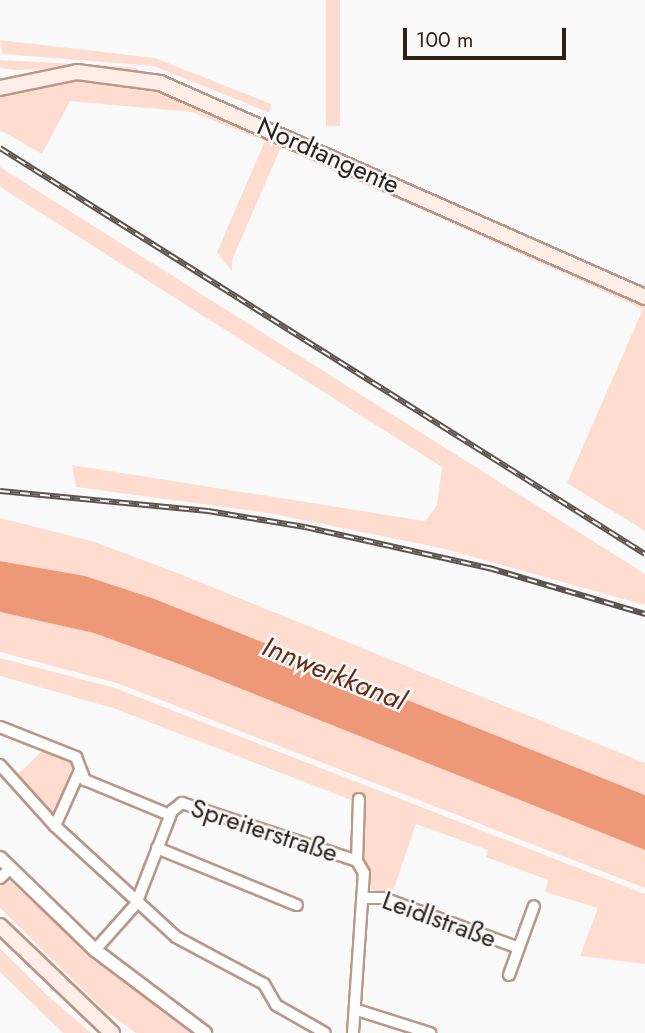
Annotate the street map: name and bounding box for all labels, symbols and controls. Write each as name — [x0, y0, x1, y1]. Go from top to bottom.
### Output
scale bar — [407, 14, 570, 58]
text: 100 m — [416, 25, 473, 55]
street label: Nordtangente — [252, 111, 404, 201]
water label: Innwerkkanal — [257, 630, 411, 718]
street label: Spreiterstraße — [187, 793, 341, 869]
street label: Leidlstraße — [378, 885, 500, 955]

